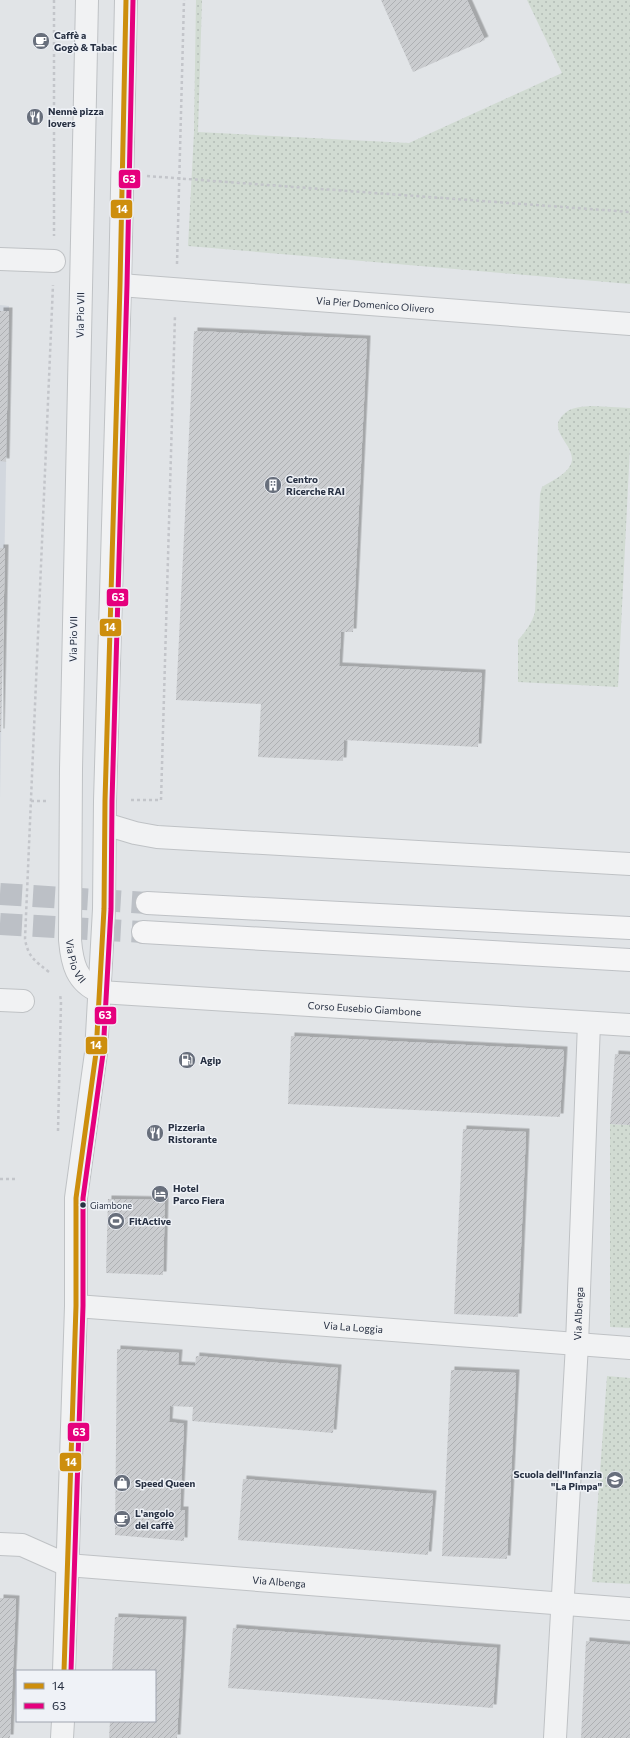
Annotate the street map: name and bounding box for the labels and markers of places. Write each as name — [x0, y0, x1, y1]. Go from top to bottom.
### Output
place label: Caffè a Gogò & Tabac — [54, 29, 117, 53]
cafe icon: Caffè a Gogò & Tabac — [31, 31, 51, 51]
place label: Nennè pizza lovers — [48, 105, 104, 129]
restaurant icon: Nennè pizza lovers — [25, 107, 45, 127]
place label: Centro Ricerche RAI — [286, 473, 345, 497]
building icon: Centro Ricerche RAI — [263, 475, 283, 495]
fuel station icon: Agip — [177, 1050, 197, 1070]
place label: Agip — [200, 1054, 221, 1066]
place label: Pizzeria Ristorante — [168, 1121, 217, 1145]
restaurant icon: Pizzeria Ristorante — [145, 1123, 165, 1143]
place label: Hotel Parco Fiera — [173, 1182, 225, 1206]
hotel icon: Hotel Parco Fiera — [150, 1184, 170, 1204]
marker: Giambone — [78, 1200, 88, 1210]
place label: Giambone — [90, 1200, 132, 1211]
sports icon: FitActive — [106, 1211, 126, 1231]
place label: FitActive — [129, 1215, 171, 1227]
place label: Scuola dell'Infanzia "La Pimpa" — [514, 1468, 602, 1492]
school or university icon: Scuola dell'Infanzia "La Pimpa" — [605, 1470, 625, 1490]
shop icon: Speed Queen — [112, 1473, 132, 1493]
place label: Speed Queen — [135, 1477, 196, 1489]
place label: L'angolo del caffè — [135, 1507, 174, 1531]
cafe icon: L'angolo del caffè — [112, 1509, 132, 1529]

